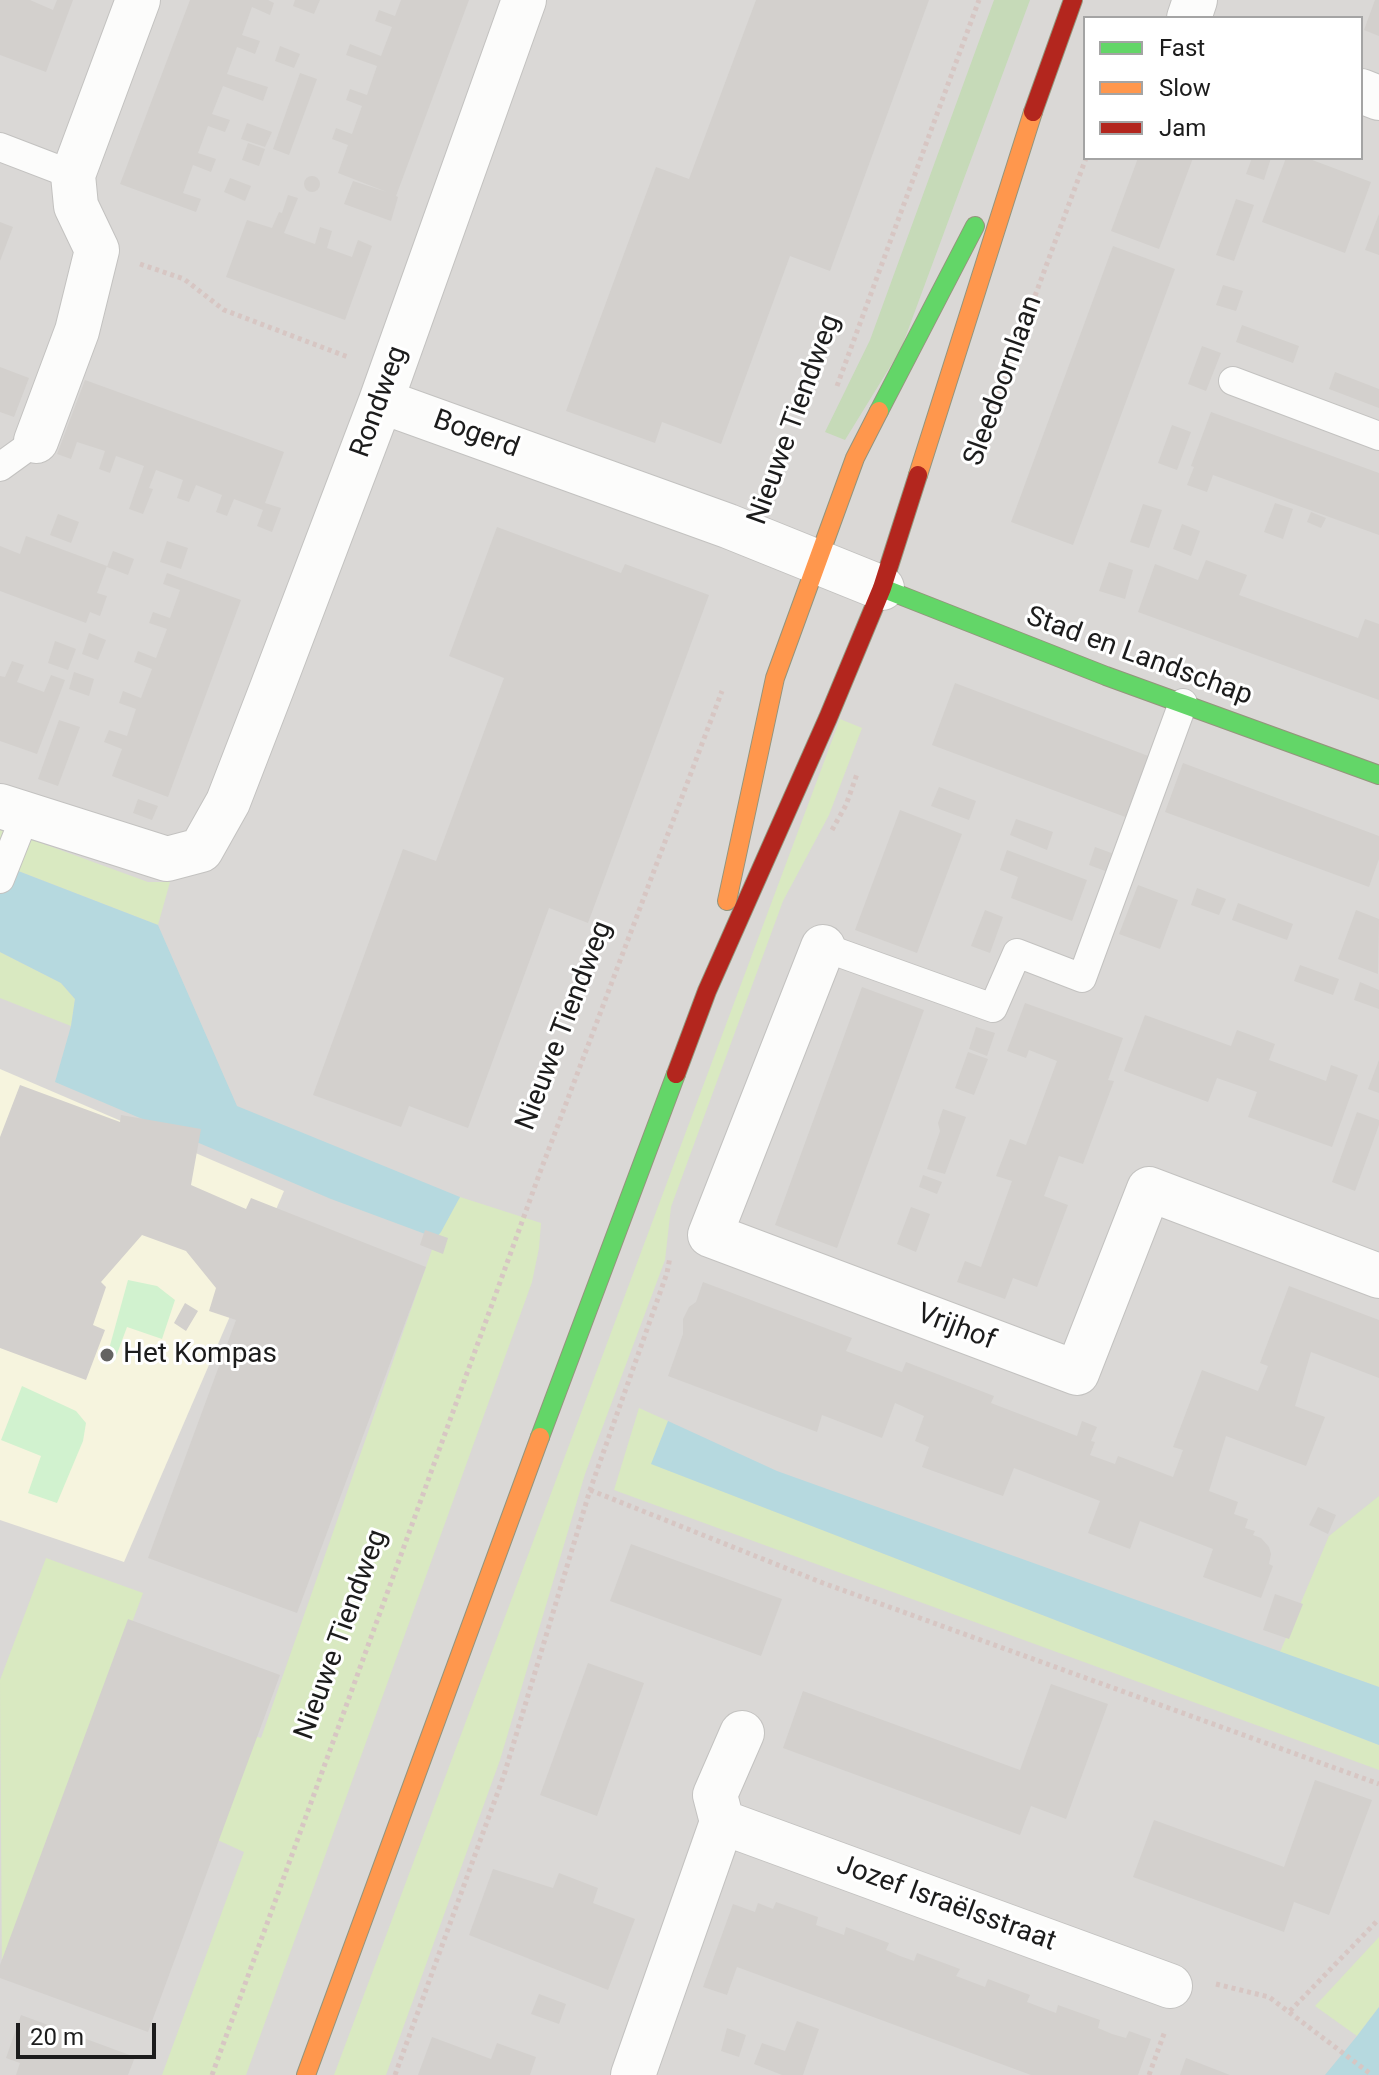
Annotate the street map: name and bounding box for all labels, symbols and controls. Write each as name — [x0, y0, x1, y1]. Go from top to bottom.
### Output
legend — [1083, 16, 1363, 160]
text: Fast — [1159, 34, 1205, 62]
text: Slow — [1159, 74, 1211, 102]
text: Jam — [1159, 114, 1206, 142]
street label: Sleedoornlaan — [958, 291, 1050, 471]
street label: Nieuwe Tiendweg — [741, 310, 849, 530]
street label: Rondweg — [344, 342, 416, 462]
street label: Bogerd — [428, 404, 524, 466]
street label: Stad en Landschap — [1021, 601, 1257, 713]
street label: Nieuwe Tiendweg — [510, 917, 620, 1135]
street label: Vrijhof — [912, 1298, 1000, 1358]
place label: Het Kompas — [123, 1338, 277, 1372]
marker: Het Kompas — [98, 1346, 116, 1364]
street label: Nieuwe Tiendweg — [288, 1525, 396, 1745]
street label: Jozef Israëlsstraat — [832, 1849, 1060, 1959]
scale bar — [20, 2007, 160, 2057]
text: 20 m — [30, 2023, 84, 2051]

